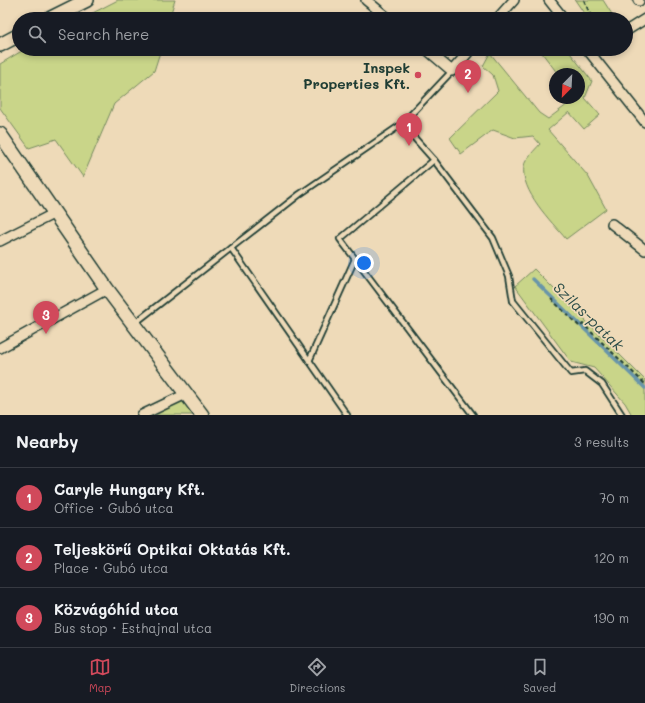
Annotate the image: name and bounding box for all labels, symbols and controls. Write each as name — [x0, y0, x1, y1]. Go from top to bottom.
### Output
search box — [12, 12, 633, 56]
icon: search — [26, 23, 48, 45]
text: Search here — [58, 24, 149, 44]
place label: Inspek Properties Kft. — [303, 58, 410, 93]
pin: 2 — [455, 60, 481, 93]
north arrow — [549, 68, 585, 104]
marker: Inspek Properties Kft. — [413, 70, 423, 80]
pin: 1 — [396, 113, 422, 146]
your location — [354, 253, 374, 273]
water label: Szilas-patak — [549, 277, 629, 355]
pin: 3 — [33, 301, 59, 334]
text: Nearby — [16, 430, 78, 452]
text: 3 results — [574, 433, 629, 450]
text: Caryle Hungary Kft. — [54, 479, 205, 499]
text: 1 — [26, 489, 32, 506]
text: 70 m — [599, 489, 629, 506]
text: Office · Gubó utca — [54, 499, 174, 516]
text: Teljeskörű Optikai Oktatás Kft. — [54, 539, 291, 559]
text: 2 — [25, 549, 33, 566]
text: 120 m — [593, 549, 629, 566]
text: Place · Gubó utca — [54, 559, 168, 576]
text: Közvágóhíd utca — [54, 599, 179, 619]
text: 3 — [25, 609, 33, 626]
text: 190 m — [593, 609, 629, 626]
text: Bus stop · Esthajnal utca — [54, 619, 212, 636]
tab: Map — [89, 656, 111, 695]
tab: Directions — [289, 656, 345, 695]
tab: Saved — [523, 656, 556, 695]

